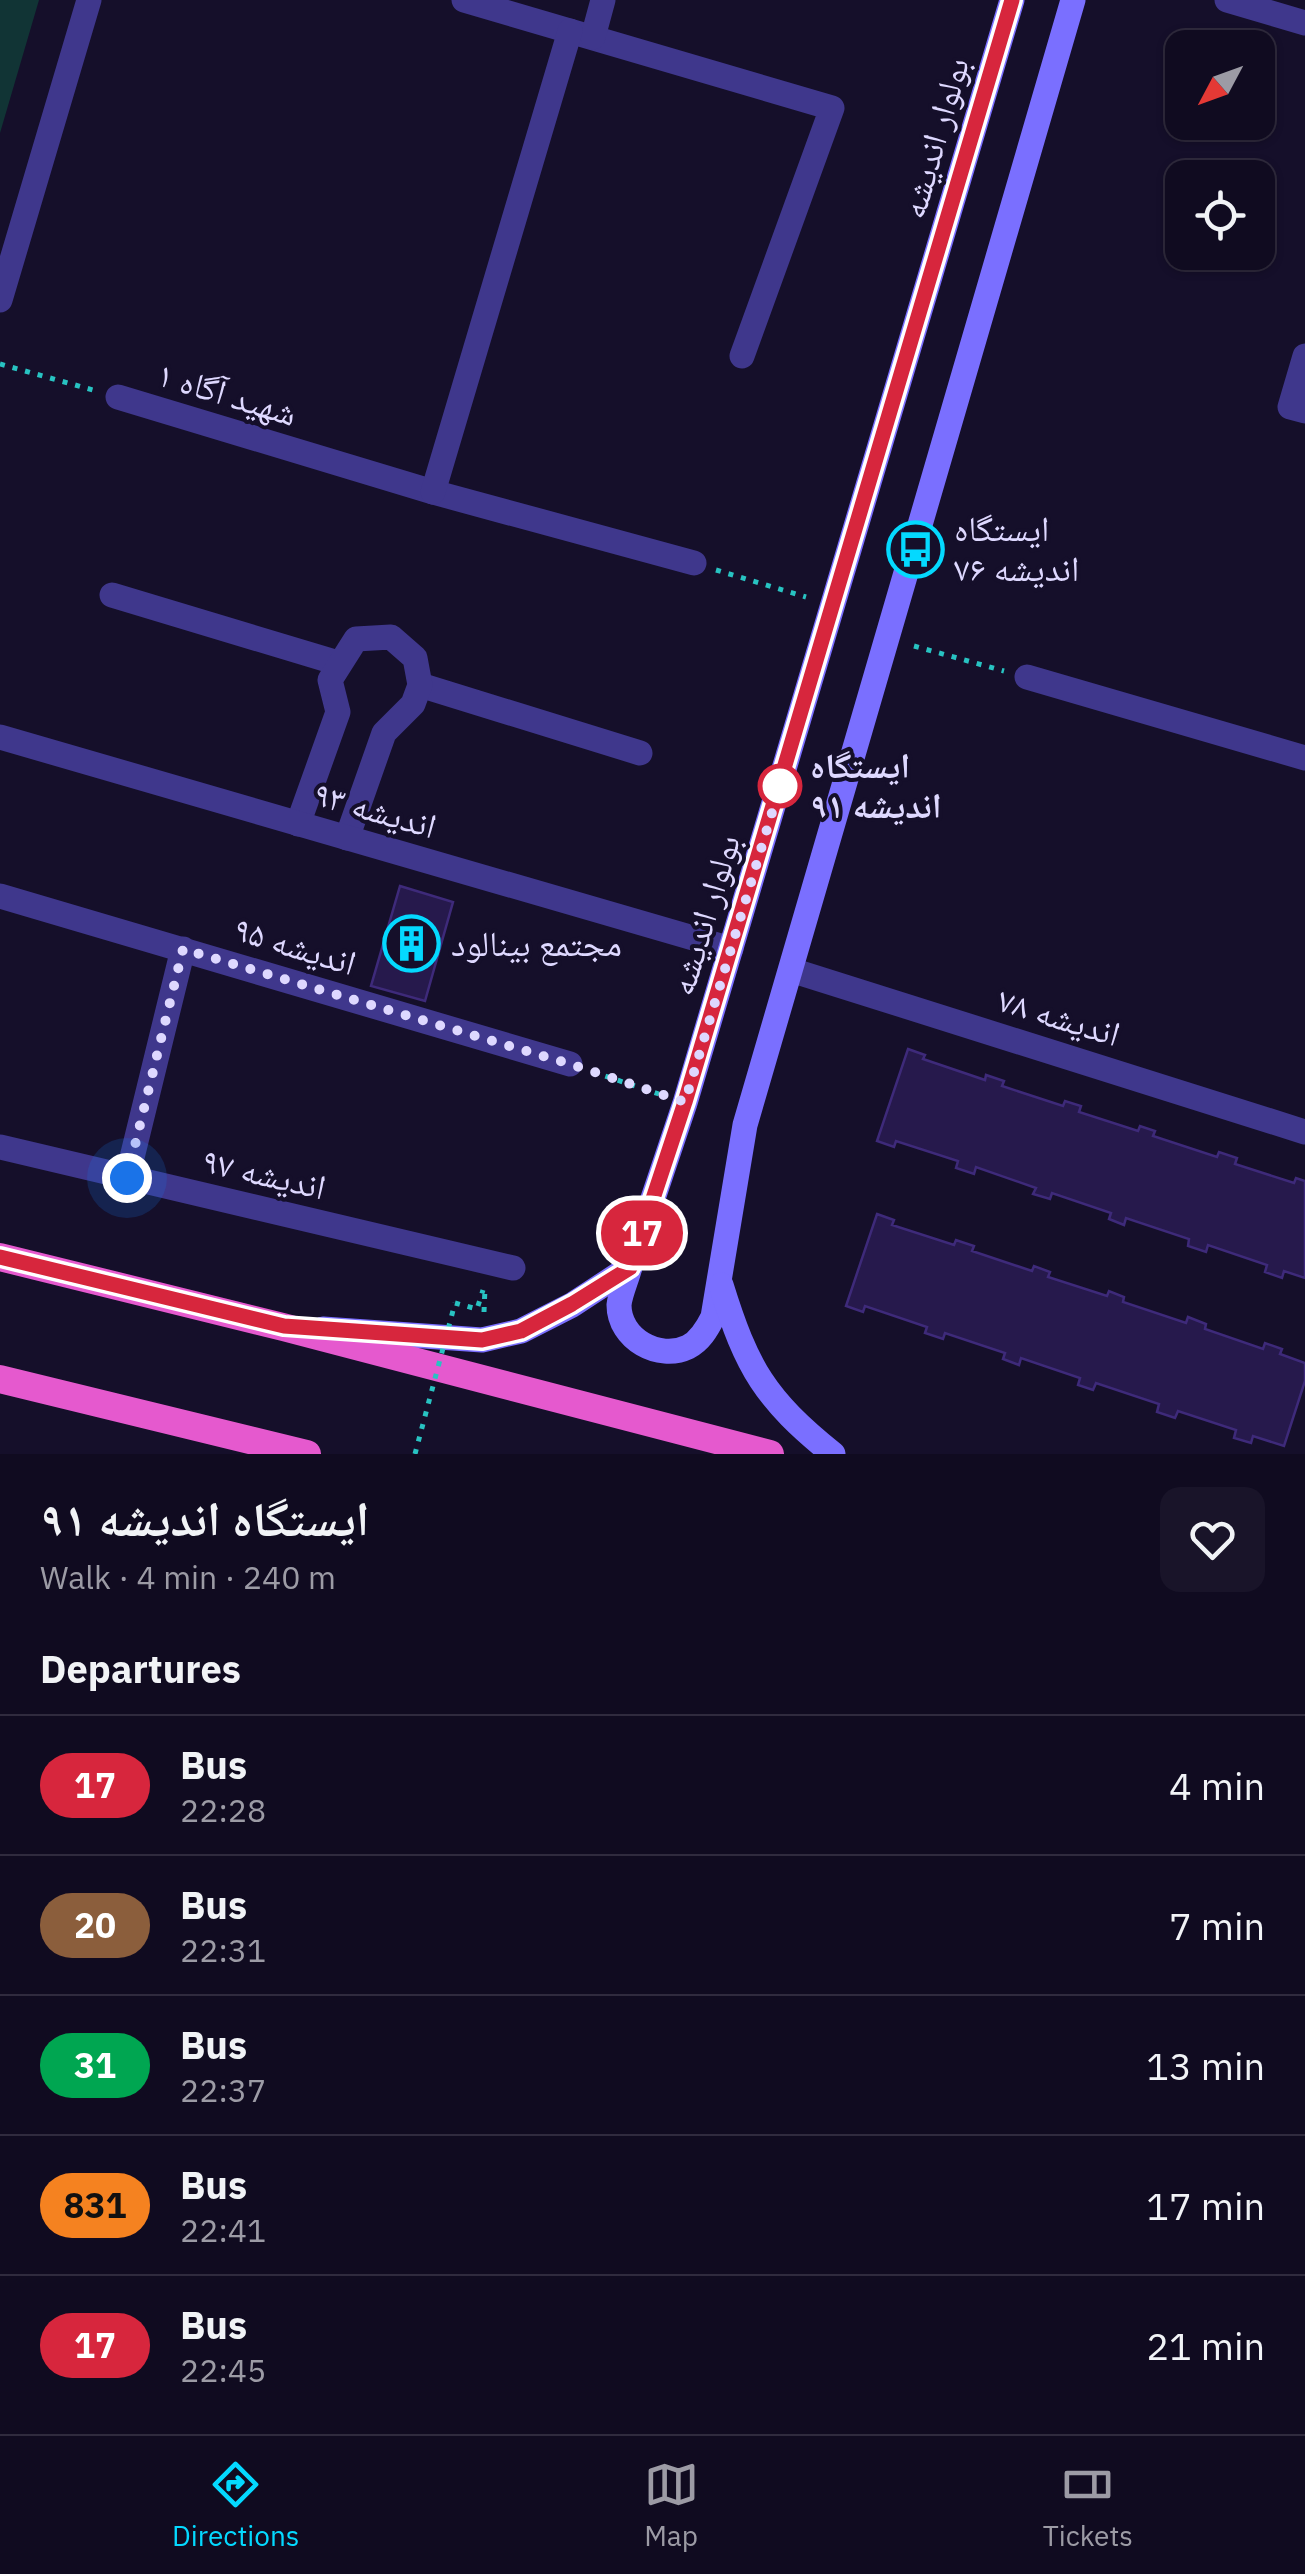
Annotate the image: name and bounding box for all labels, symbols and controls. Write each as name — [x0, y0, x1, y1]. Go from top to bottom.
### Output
north arrow — [1165, 30, 1275, 140]
map controls — [1165, 30, 1275, 270]
street label: بولوار اندیشه — [889, 52, 979, 224]
button: locate — [1165, 160, 1275, 270]
street label: شهید آگاه ۱ — [152, 350, 303, 436]
place label: ایستگاه اندیشه ۷۶ — [954, 505, 1079, 591]
bus stop icon: ایستگاه اندیشه ۷۶ — [885, 519, 945, 579]
place label: ایستگاه اندیشه ۹۱ — [810, 742, 942, 828]
marker: ایستگاه اندیشه ۹۱ — [759, 765, 801, 807]
street label: اندیشه ۹۳ — [309, 770, 442, 848]
street label: بولوار اندیشه — [658, 829, 750, 1001]
street label: اندیشه ۹۵ — [229, 905, 362, 985]
building icon: مجتمع بینالود — [382, 914, 442, 974]
place label: مجتمع بینالود — [451, 920, 622, 966]
street label: اندیشه ۷۸ — [993, 976, 1126, 1056]
street label: اندیشه ۹۷ — [198, 1137, 330, 1210]
your location — [102, 1153, 152, 1203]
line badge: 17 — [597, 1200, 687, 1266]
text: 17 — [621, 1210, 663, 1256]
text: ایستگاه اندیشه ۹۱ — [40, 1487, 369, 1549]
button: heart — [1160, 1487, 1265, 1592]
text: Walk · 4 min · 240 m — [40, 1556, 336, 1598]
text: Departures — [40, 1644, 241, 1693]
text: Bus — [180, 1740, 247, 1789]
text: 4 min — [1169, 1761, 1265, 1810]
text: 17 — [74, 1762, 116, 1808]
text: 22:28 — [180, 1789, 266, 1831]
text: Bus — [180, 1880, 247, 1929]
text: 7 min — [1169, 1901, 1265, 1950]
text: 20 — [74, 1902, 116, 1948]
text: 22:31 — [180, 1929, 266, 1971]
text: Bus — [180, 2020, 247, 2069]
text: 13 min — [1146, 2041, 1265, 2090]
text: 31 — [74, 2042, 116, 2088]
text: 22:37 — [180, 2069, 266, 2111]
text: Bus — [180, 2160, 247, 2209]
text: 17 min — [1146, 2181, 1265, 2230]
text: 831 — [63, 2182, 127, 2228]
text: 22:41 — [180, 2209, 266, 2251]
text: Bus — [180, 2300, 247, 2349]
text: 21 min — [1146, 2321, 1265, 2370]
text: 17 — [74, 2322, 116, 2368]
text: 22:45 — [180, 2349, 266, 2391]
tab: Directions — [172, 2457, 299, 2554]
tab: Map — [644, 2457, 699, 2554]
tab: Tickets — [1043, 2457, 1133, 2554]

